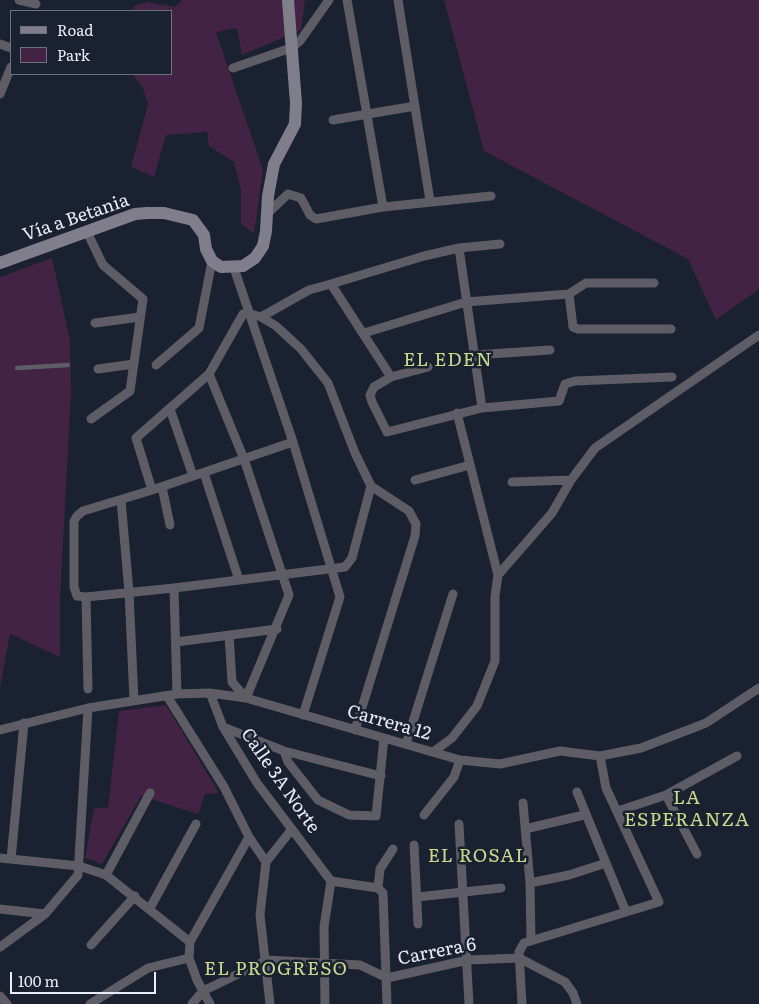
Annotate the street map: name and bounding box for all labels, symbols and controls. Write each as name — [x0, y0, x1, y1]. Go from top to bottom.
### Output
legend — [10, 10, 172, 75]
text: Road — [57, 18, 93, 41]
text: Park — [57, 43, 90, 66]
street label: Vía a Betania — [20, 190, 132, 246]
district label: EL EDEN — [402, 349, 494, 371]
street label: Carrera 12 — [345, 701, 433, 745]
street label: Calle 3A Norte — [236, 724, 324, 838]
district label: LA ESPERANZA — [623, 787, 751, 831]
district label: EL ROSAL — [427, 845, 529, 867]
street label: Carrera 6 — [396, 934, 478, 970]
district label: EL PROGRESO — [203, 958, 349, 980]
scale bar — [12, 962, 159, 994]
text: 100 m — [18, 969, 59, 992]

